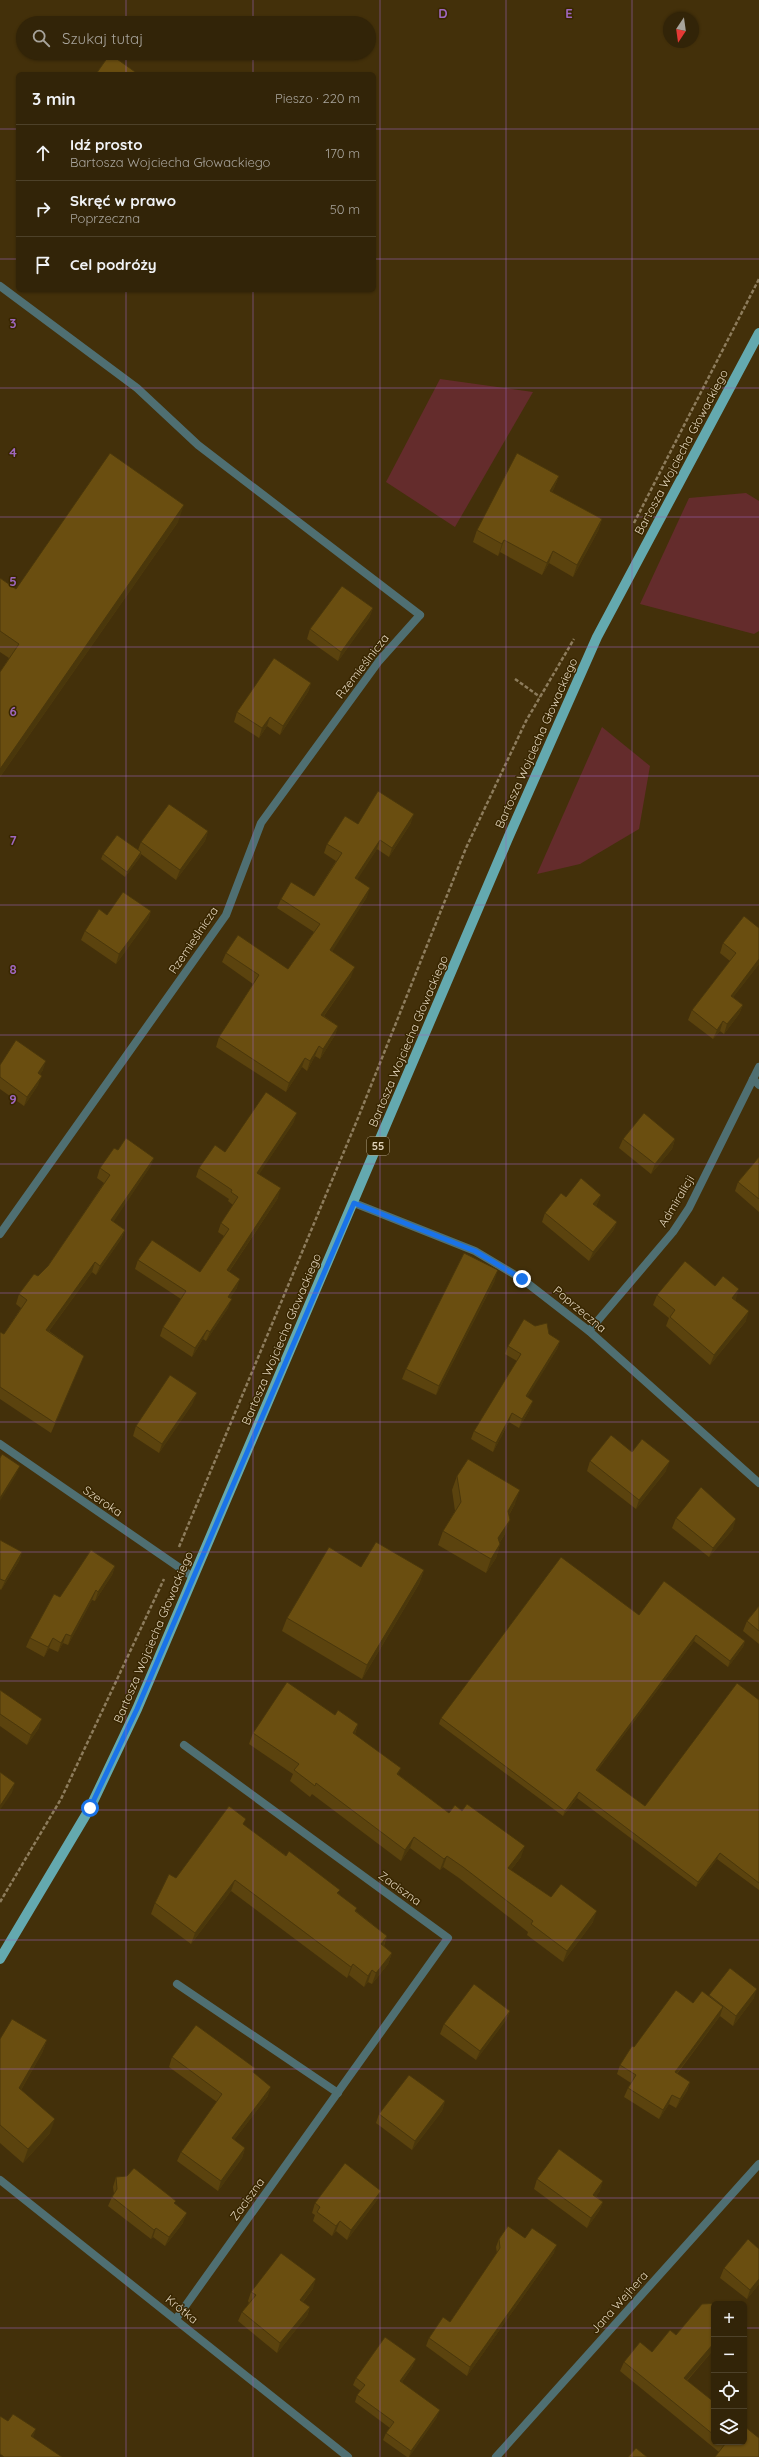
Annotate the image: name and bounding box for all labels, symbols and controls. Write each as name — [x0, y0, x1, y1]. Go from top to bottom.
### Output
text: D — [438, 5, 448, 21]
text: E — [565, 5, 573, 21]
north arrow — [663, 12, 699, 48]
search box — [16, 16, 376, 60]
icon: search — [30, 27, 52, 49]
text: Szukaj tutaj — [62, 29, 143, 48]
text: 3 min — [32, 88, 76, 109]
text: Pieszo · 220 m — [275, 90, 360, 106]
text: Idź prosto — [70, 135, 143, 154]
icon: ahead — [32, 142, 54, 164]
text: 170 m — [325, 145, 360, 161]
text: Bartosza Wojciecha Głowackiego — [70, 154, 270, 170]
text: Skręć w prawo — [70, 191, 176, 210]
icon: right — [32, 198, 54, 220]
text: 50 m — [330, 201, 360, 217]
text: Poprzeczna — [70, 210, 140, 226]
icon: arrive — [32, 254, 54, 276]
text: Cel podróży — [70, 255, 157, 274]
text: 3 — [10, 315, 17, 331]
street label: Bartosza Wojciecha Głowackiego — [631, 367, 731, 537]
text: 4 — [9, 444, 17, 460]
text: 5 — [9, 573, 17, 589]
street label: Rzemieślnicza — [332, 631, 392, 701]
street label: Bartosza Wojciecha Głowackiego — [492, 655, 580, 831]
text: 6 — [9, 703, 17, 719]
text: 7 — [9, 832, 17, 848]
street label: Rzemieślnicza — [165, 904, 221, 976]
street label: Bartosza Wojciecha Głowackiego — [365, 953, 451, 1129]
text: 8 — [9, 961, 17, 977]
text: 9 — [9, 1091, 17, 1107]
road number: 55 — [367, 1137, 389, 1155]
street label: Admiralicji — [655, 1172, 697, 1230]
street label: Bartosza Wojciecha Głowackiego — [238, 1251, 324, 1427]
route end — [513, 1270, 531, 1288]
street label: Poprzeczna — [550, 1282, 610, 1336]
street label: Szeroka — [80, 1482, 126, 1520]
street label: Bartosza Wojciecha Głowackiego — [110, 1549, 196, 1725]
route start — [81, 1799, 99, 1817]
street label: Zaciszna — [376, 1867, 424, 1909]
street label: Zaciszna — [226, 2175, 268, 2223]
street label: Jana Wejhera — [587, 2268, 651, 2336]
street label: Krótka — [163, 2291, 201, 2327]
map controls — [711, 2301, 747, 2445]
button: + — [711, 2301, 747, 2337]
button: − — [711, 2337, 747, 2373]
button: locate — [711, 2373, 747, 2409]
button: layers — [711, 2409, 747, 2445]

